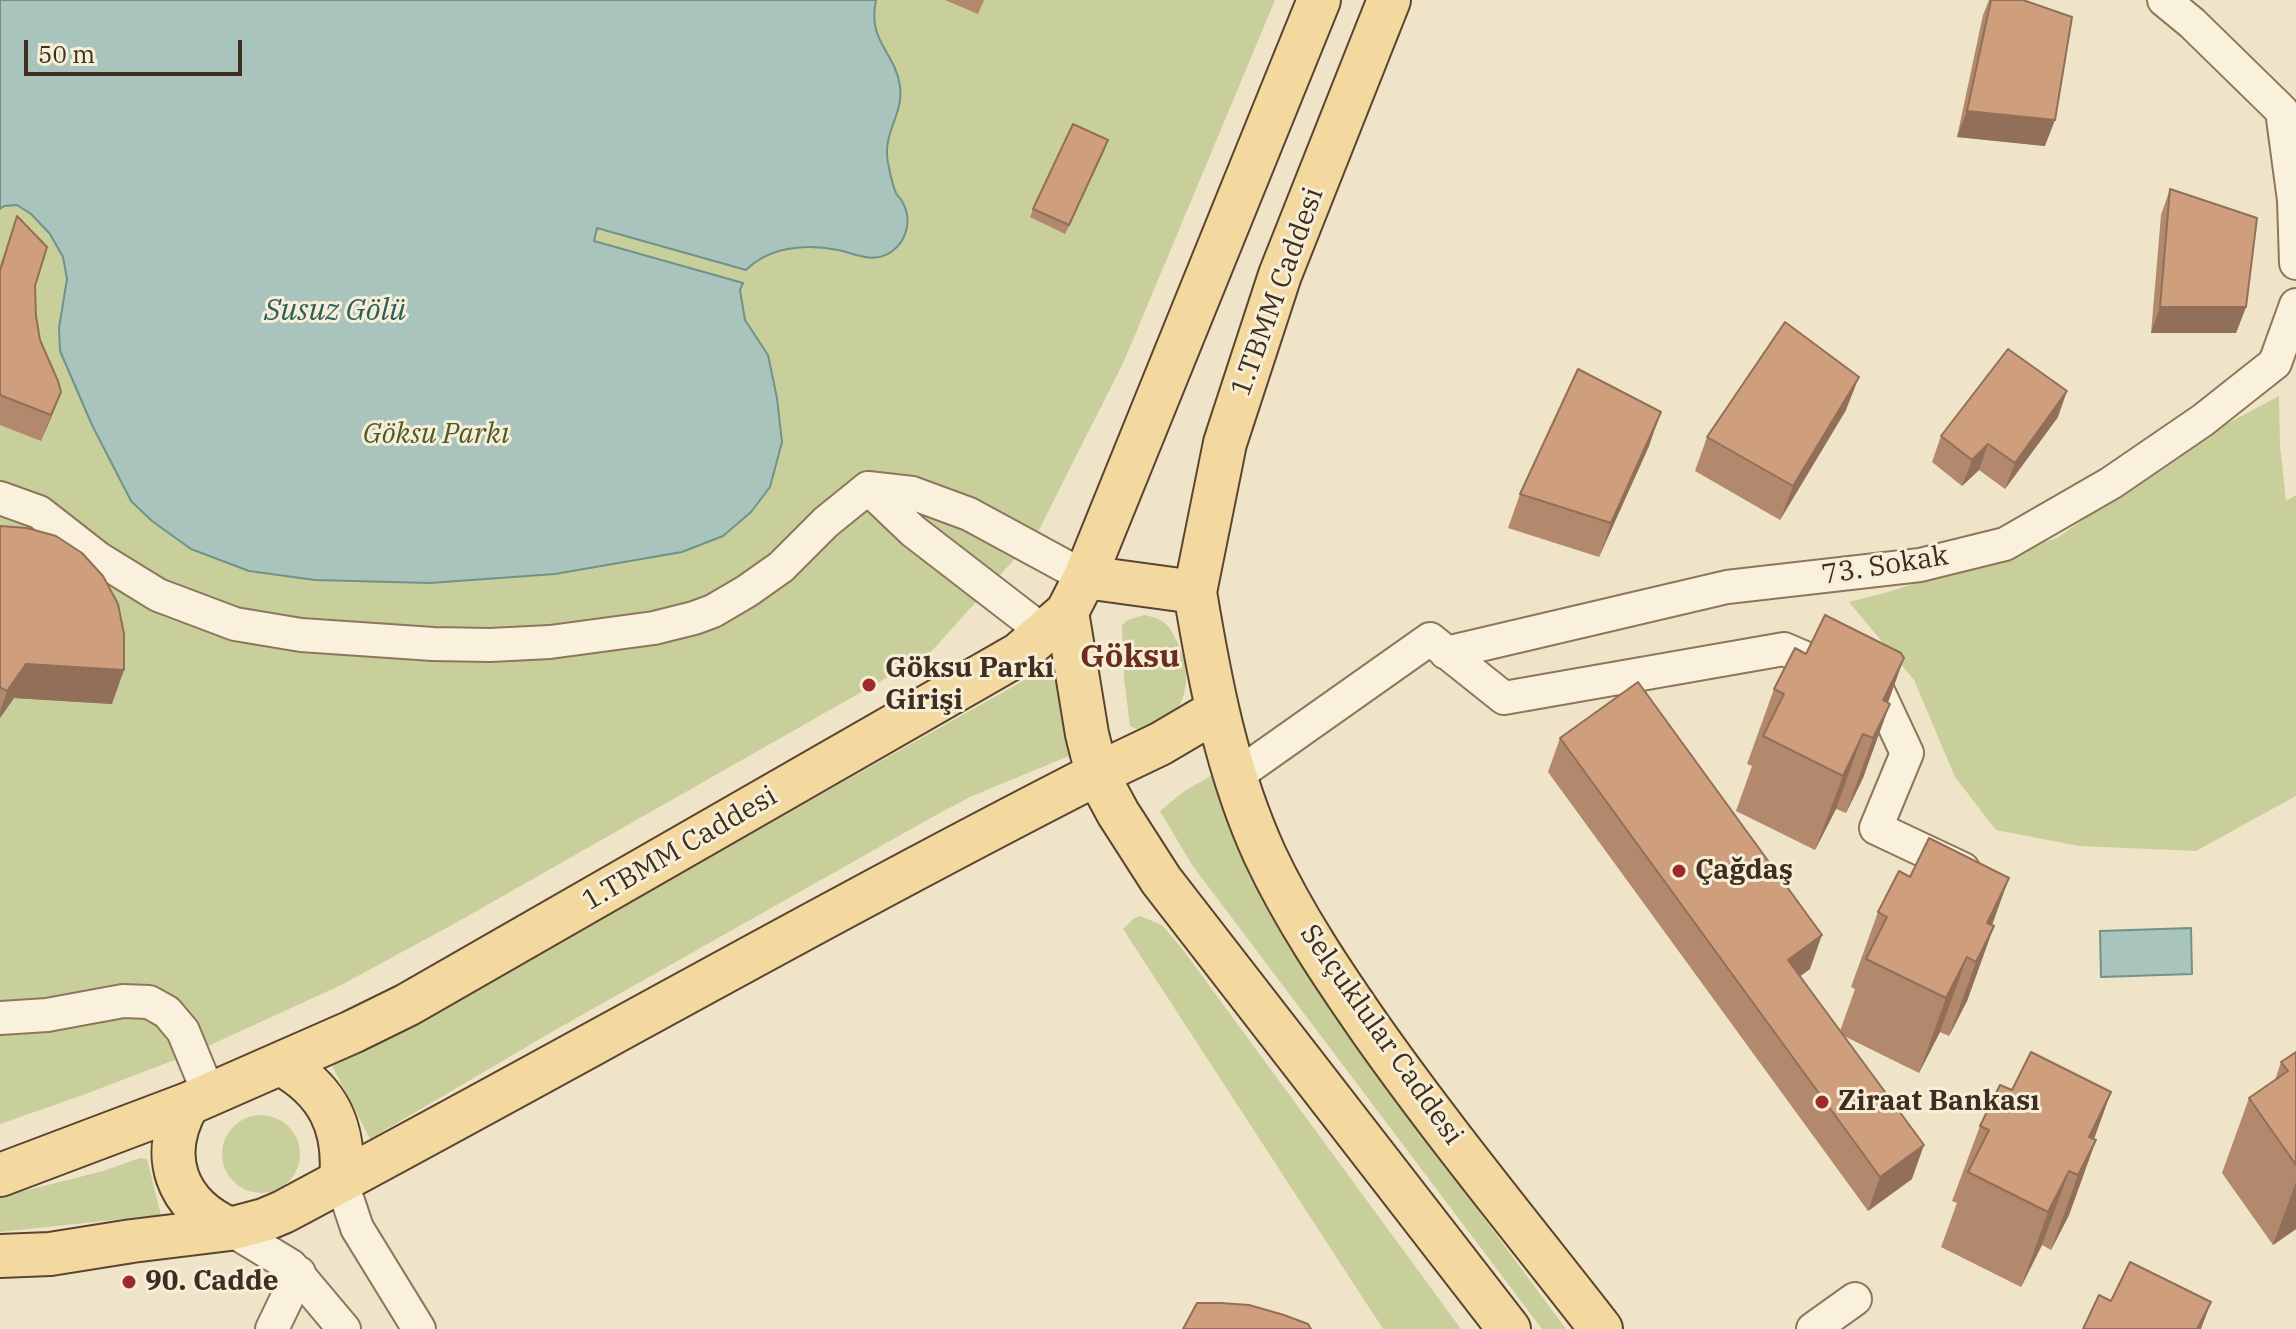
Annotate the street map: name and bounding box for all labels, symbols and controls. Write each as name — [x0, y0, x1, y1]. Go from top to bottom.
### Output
scale bar — [28, 24, 246, 74]
text: 50 m — [38, 38, 95, 70]
street label: 1.TBMM Caddesi — [1225, 183, 1331, 401]
water label: Susuz Gölü — [264, 293, 406, 329]
park label: Göksu Parkı — [363, 418, 509, 452]
street label: 73. Sokak — [1819, 539, 1951, 593]
district label: Göksu — [1080, 639, 1180, 677]
place label: Göksu Parkı Girişi — [885, 652, 1054, 718]
marker: Göksu Parkı Girişi — [860, 676, 878, 694]
street label: 1.TBMM Caddesi — [577, 780, 783, 918]
place label: Çağdaş — [1695, 854, 1793, 888]
marker: Çağdaş — [1670, 862, 1688, 880]
street label: Selçuklular Caddesi — [1292, 918, 1470, 1152]
place label: Ziraat Bankası — [1838, 1085, 2040, 1119]
marker: Ziraat Bankası — [1813, 1093, 1831, 1111]
place label: 90. Cadde — [145, 1265, 279, 1299]
marker: 90. Cadde — [120, 1273, 138, 1291]

